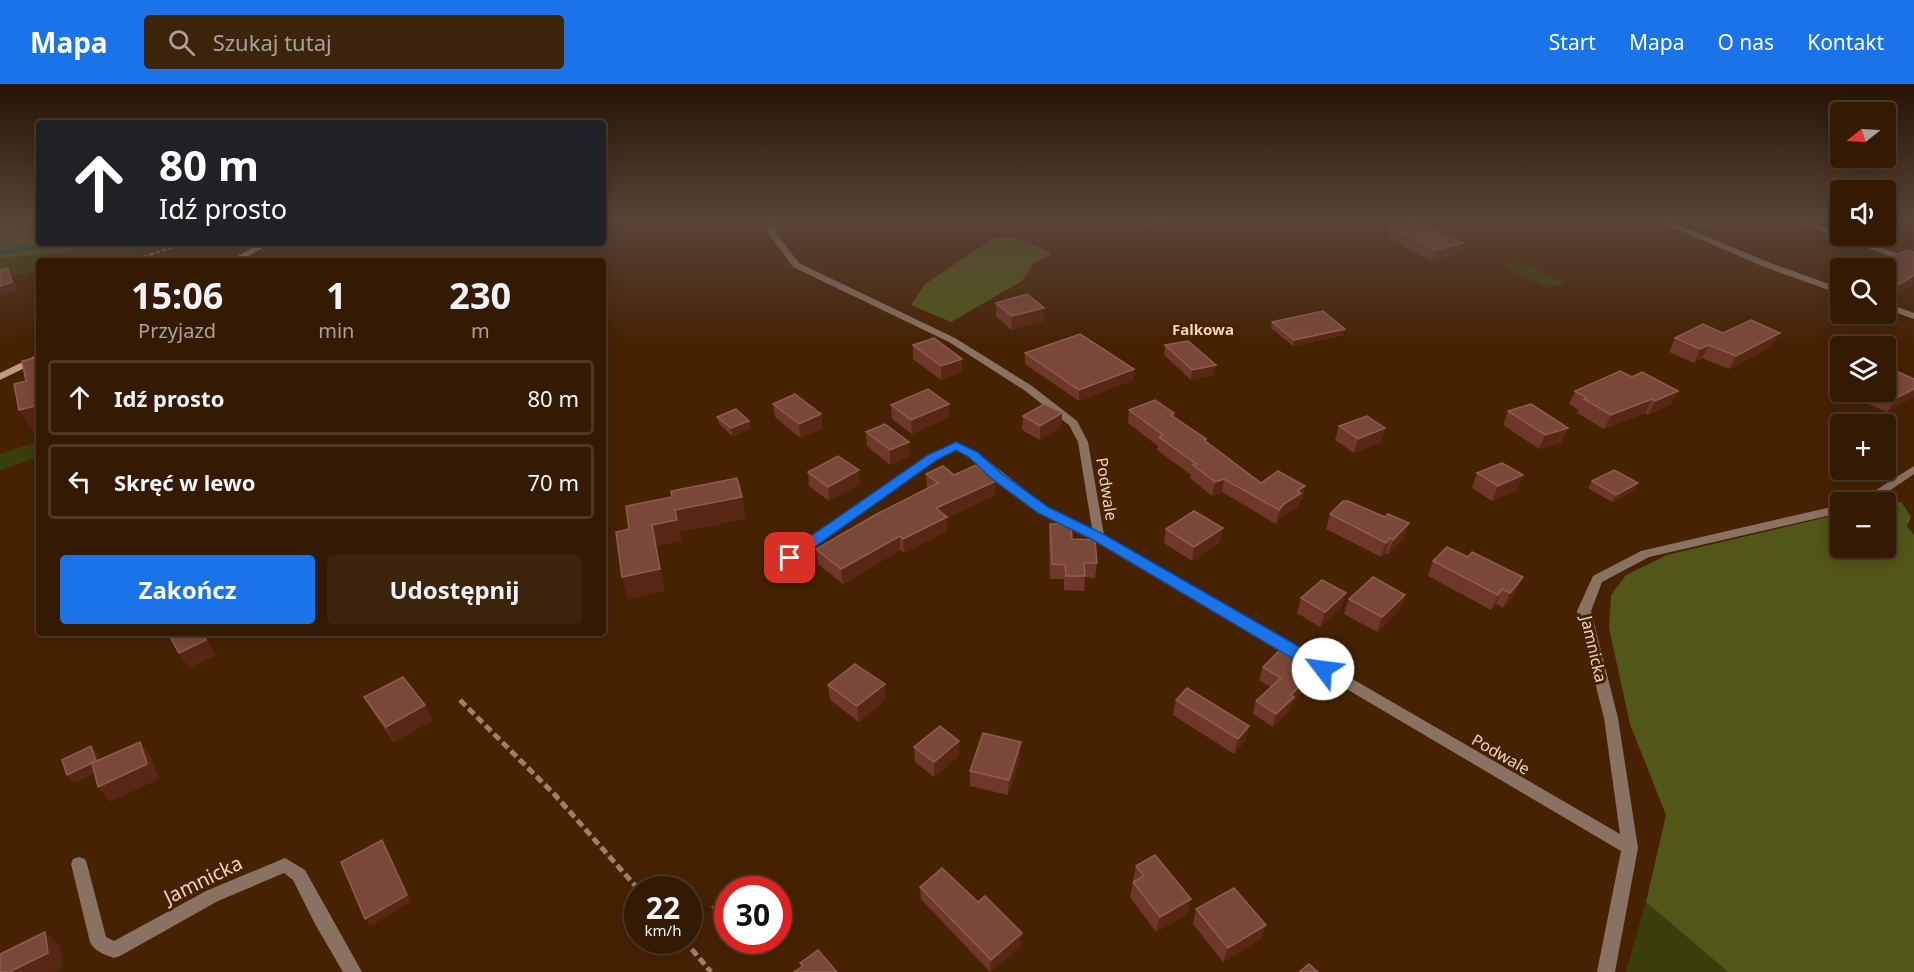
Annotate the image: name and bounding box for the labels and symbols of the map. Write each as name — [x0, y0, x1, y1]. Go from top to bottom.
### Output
north arrow — [1830, 102, 1896, 168]
district label: Falkowa — [1172, 319, 1234, 339]
street label: Podwale — [1091, 456, 1123, 522]
pin — [764, 532, 815, 583]
street label: Jamnicka — [1575, 612, 1612, 684]
position arrow — [1291, 637, 1355, 701]
street label: Podwale — [1468, 728, 1534, 780]
street label: Jamnicka — [157, 849, 247, 911]
speed limit sign: 30 — [714, 876, 792, 954]

